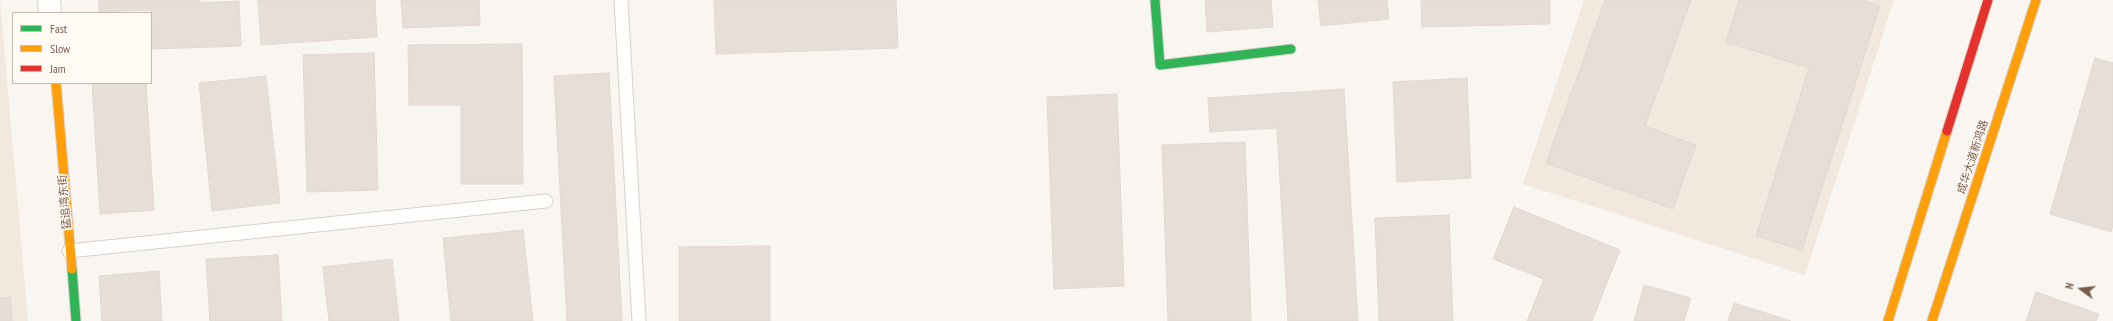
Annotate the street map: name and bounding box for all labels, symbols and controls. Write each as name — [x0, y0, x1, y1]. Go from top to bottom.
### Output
legend — [12, 12, 152, 84]
text: Fast — [50, 21, 67, 36]
text: Slow — [50, 41, 70, 56]
text: Jam — [50, 61, 66, 76]
street label: 成华大道新鸿路 — [1955, 118, 1991, 196]
street label: 猛追湾东街 — [56, 174, 74, 230]
north arrow — [2061, 269, 2101, 309]
text: N — [2062, 281, 2077, 291]

